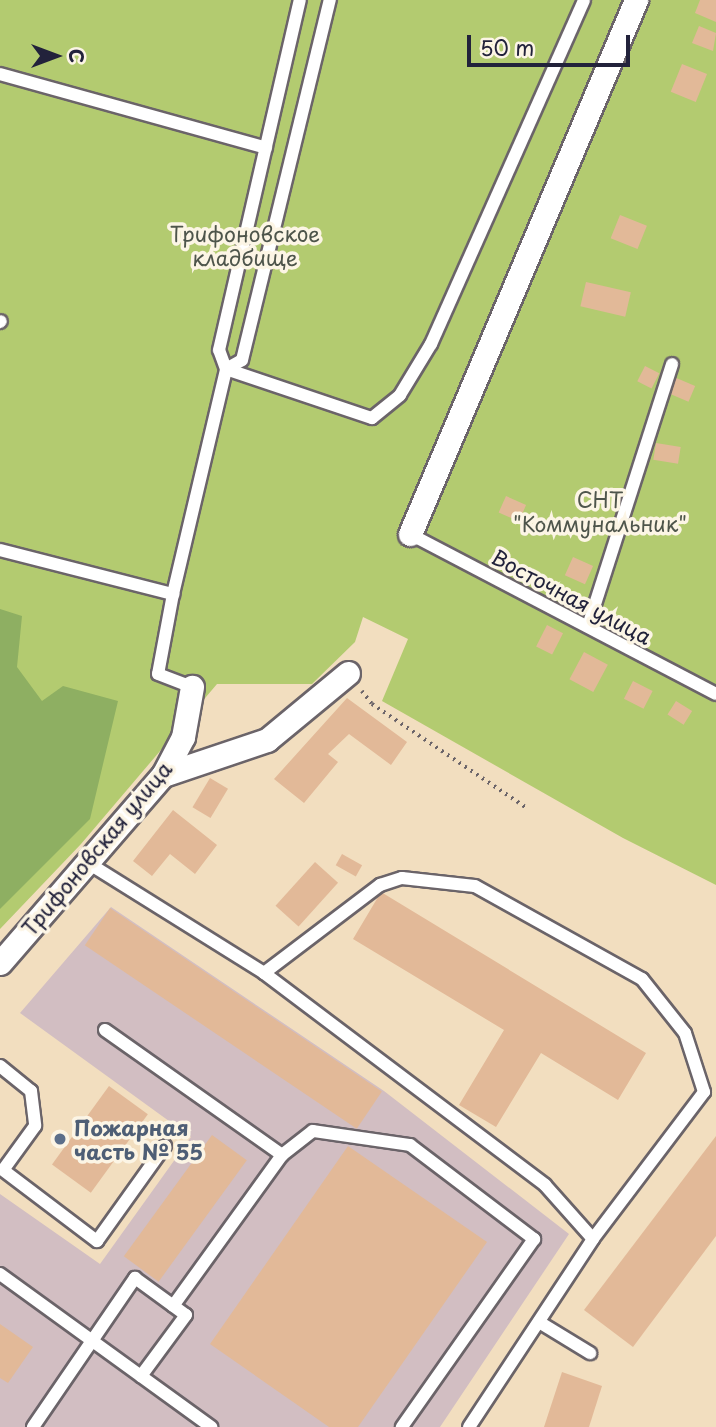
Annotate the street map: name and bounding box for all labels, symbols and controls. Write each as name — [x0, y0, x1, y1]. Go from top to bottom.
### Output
north arrow — [21, 21, 91, 91]
scale bar — [471, 21, 634, 65]
text: 50 m — [480, 31, 534, 63]
text: С — [63, 49, 91, 63]
park label: Трифоновское кладбище — [170, 220, 320, 270]
park label: СНТ "Коммунальник" — [513, 486, 687, 536]
street label: Восточная улица — [487, 543, 657, 649]
street label: Трифоновская улица — [15, 755, 177, 941]
place label: Пожарная часть № 55 — [74, 1114, 203, 1164]
marker: Пожарная часть № 55 — [52, 1131, 68, 1147]

